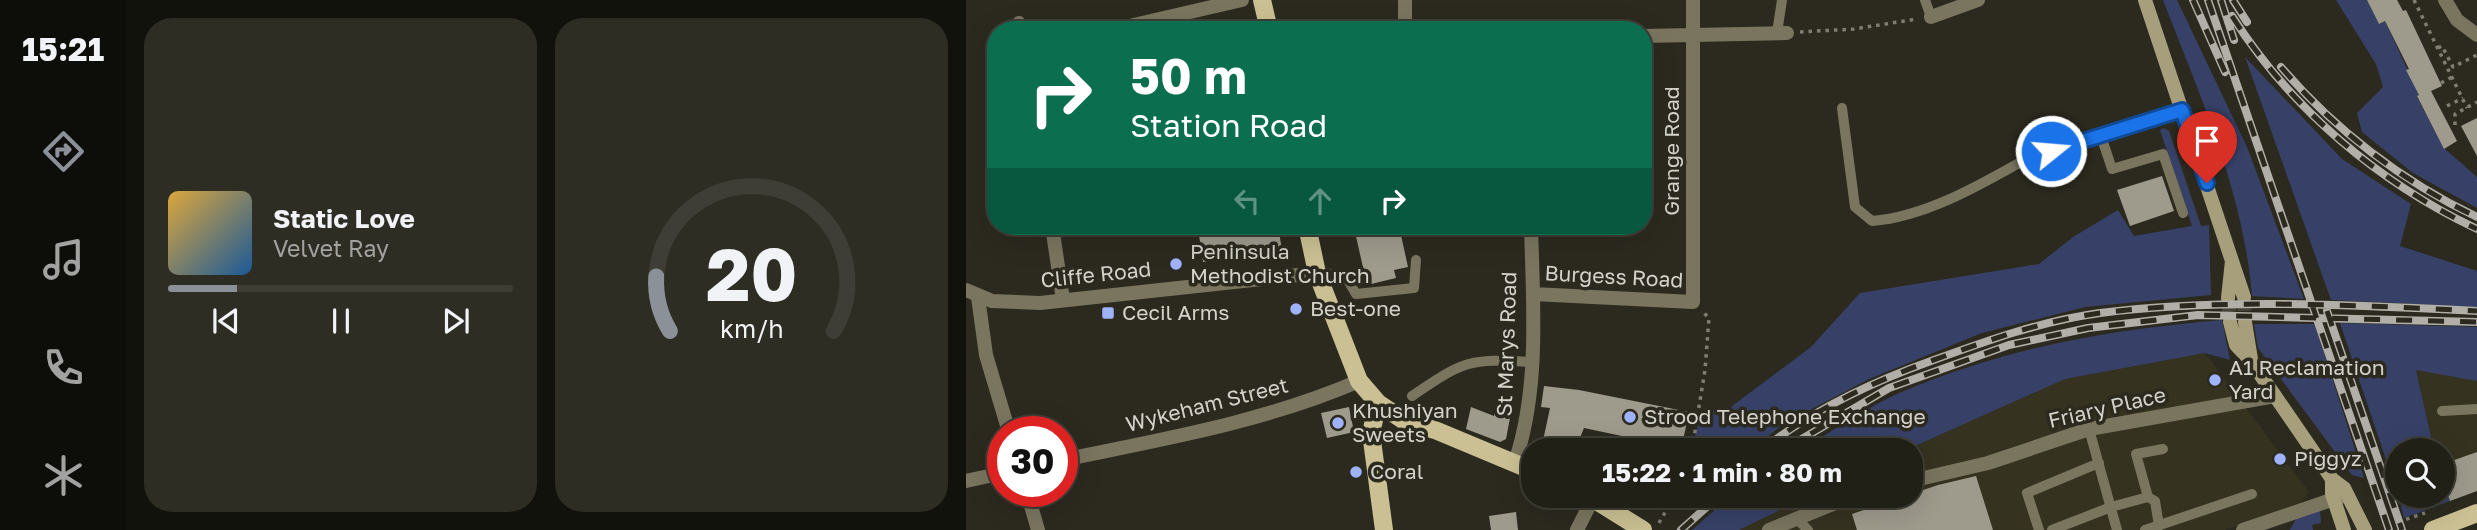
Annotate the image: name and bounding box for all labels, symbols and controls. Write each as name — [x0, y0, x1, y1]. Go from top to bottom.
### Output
text: 15:21 — [22, 30, 104, 68]
text: 50 m — [1130, 46, 1247, 105]
icon: right — [1015, 49, 1106, 140]
street label: Grange Road — [1658, 86, 1684, 216]
text: Station Road — [1130, 106, 1327, 144]
pin — [2177, 111, 2237, 183]
position arrow — [2014, 114, 2088, 188]
icon: arrive — [2188, 122, 2226, 160]
icon: directions — [39, 127, 88, 176]
icon: left — [1228, 182, 1266, 220]
icon: ahead — [1301, 182, 1339, 220]
icon: right — [1374, 182, 1412, 220]
text: Static Love — [273, 203, 415, 234]
text: 20 — [706, 230, 797, 317]
text: Velvet Ray — [273, 234, 389, 262]
icon: music — [39, 235, 88, 284]
place label: Peninsula Methodist Church — [1190, 238, 1370, 288]
street label: Cliffe Road — [1039, 255, 1152, 293]
marker: Peninsula Methodist Church — [1168, 256, 1184, 272]
street label: Burgess Road — [1544, 259, 1684, 293]
street label: St Marys Road — [1490, 271, 1522, 417]
place label: Best-one — [1310, 295, 1401, 321]
place label: Cecil Arms — [1122, 299, 1229, 325]
marker: Best-one — [1288, 301, 1304, 317]
icon: previous — [207, 302, 245, 340]
icon: pause — [322, 302, 360, 340]
icon: next — [437, 302, 475, 340]
marker: Cecil Arms — [1100, 305, 1116, 321]
text: km/h — [720, 313, 783, 344]
icon: phone — [39, 343, 88, 392]
place label: A1 Reclamation Yard — [2229, 354, 2385, 404]
street label: Wykeham Street — [1123, 371, 1291, 437]
marker: A1 Reclamation Yard — [2207, 372, 2223, 388]
street label: Friary Place — [2045, 381, 2168, 433]
place label: Khushiyan Sweets — [1352, 397, 1458, 447]
place label: Strood Telephone Exchange — [1644, 403, 1926, 429]
marker: Strood Telephone Exchange — [1622, 409, 1638, 425]
marker: Khushiyan Sweets — [1330, 415, 1346, 431]
speed limit sign: 30 — [987, 416, 1078, 507]
map controls — [2385, 438, 2455, 508]
button: search — [2385, 438, 2455, 508]
place label: Piggyz — [2294, 445, 2362, 471]
icon: climate — [39, 451, 88, 500]
marker: Piggyz — [2272, 451, 2288, 467]
text: 15:22 · 1 min · 80 m — [1602, 457, 1842, 488]
place label: Coral — [1370, 458, 1423, 484]
marker: Coral — [1348, 464, 1364, 480]

